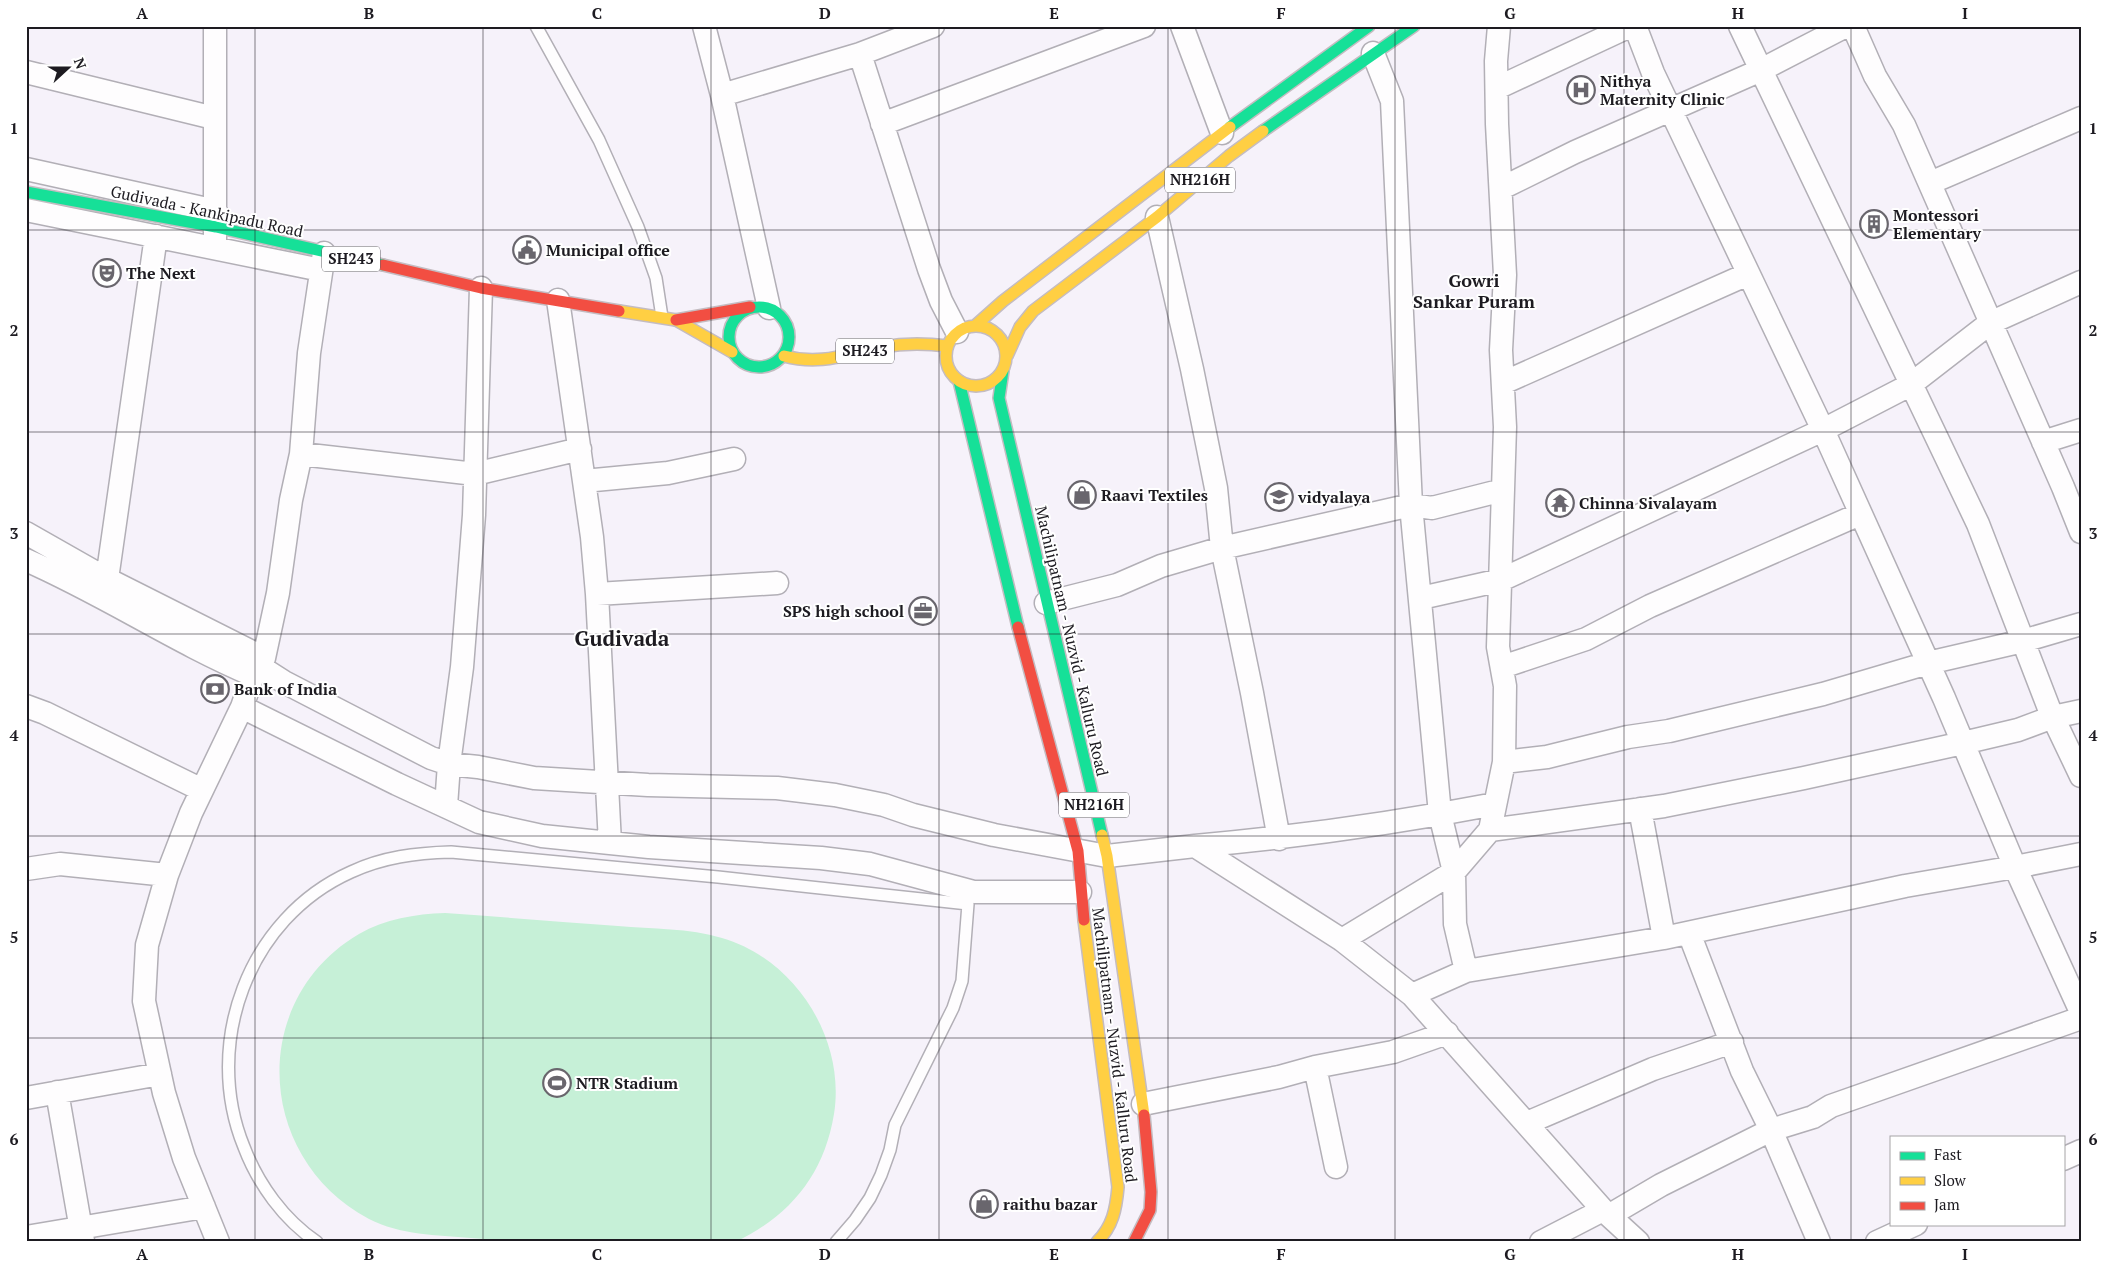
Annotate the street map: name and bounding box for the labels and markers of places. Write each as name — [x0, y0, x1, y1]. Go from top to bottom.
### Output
place label: Nithya Maternity Clinic — [1600, 70, 1725, 110]
hospital icon: Nithya Maternity Clinic — [1566, 75, 1596, 105]
place label: Montessori Elementary — [1893, 204, 1982, 244]
building icon: Montessori Elementary — [1859, 209, 1889, 239]
public building icon: Municipal office — [512, 235, 542, 265]
place label: Municipal office — [546, 239, 670, 261]
theatre icon: The Next — [92, 258, 122, 288]
place label: The Next — [126, 262, 196, 284]
shop icon: Raavi Textiles — [1067, 480, 1097, 510]
school or university icon: vidyalaya — [1264, 482, 1294, 512]
place label: Raavi Textiles — [1101, 484, 1208, 506]
place label: vidyalaya — [1297, 486, 1371, 508]
temple icon: Chinna Sivalayam — [1545, 488, 1575, 518]
place label: Chinna Sivalayam — [1579, 492, 1717, 514]
office icon: SPS high school — [908, 596, 938, 626]
place label: SPS high school — [783, 600, 904, 622]
bank icon: Bank of India — [200, 674, 230, 704]
place label: Bank of India — [234, 678, 337, 700]
sports icon: NTR Stadium — [542, 1068, 572, 1098]
place label: NTR Stadium — [576, 1072, 678, 1094]
shop icon: raithu bazar — [969, 1189, 999, 1219]
place label: raithu bazar — [1003, 1193, 1098, 1215]

